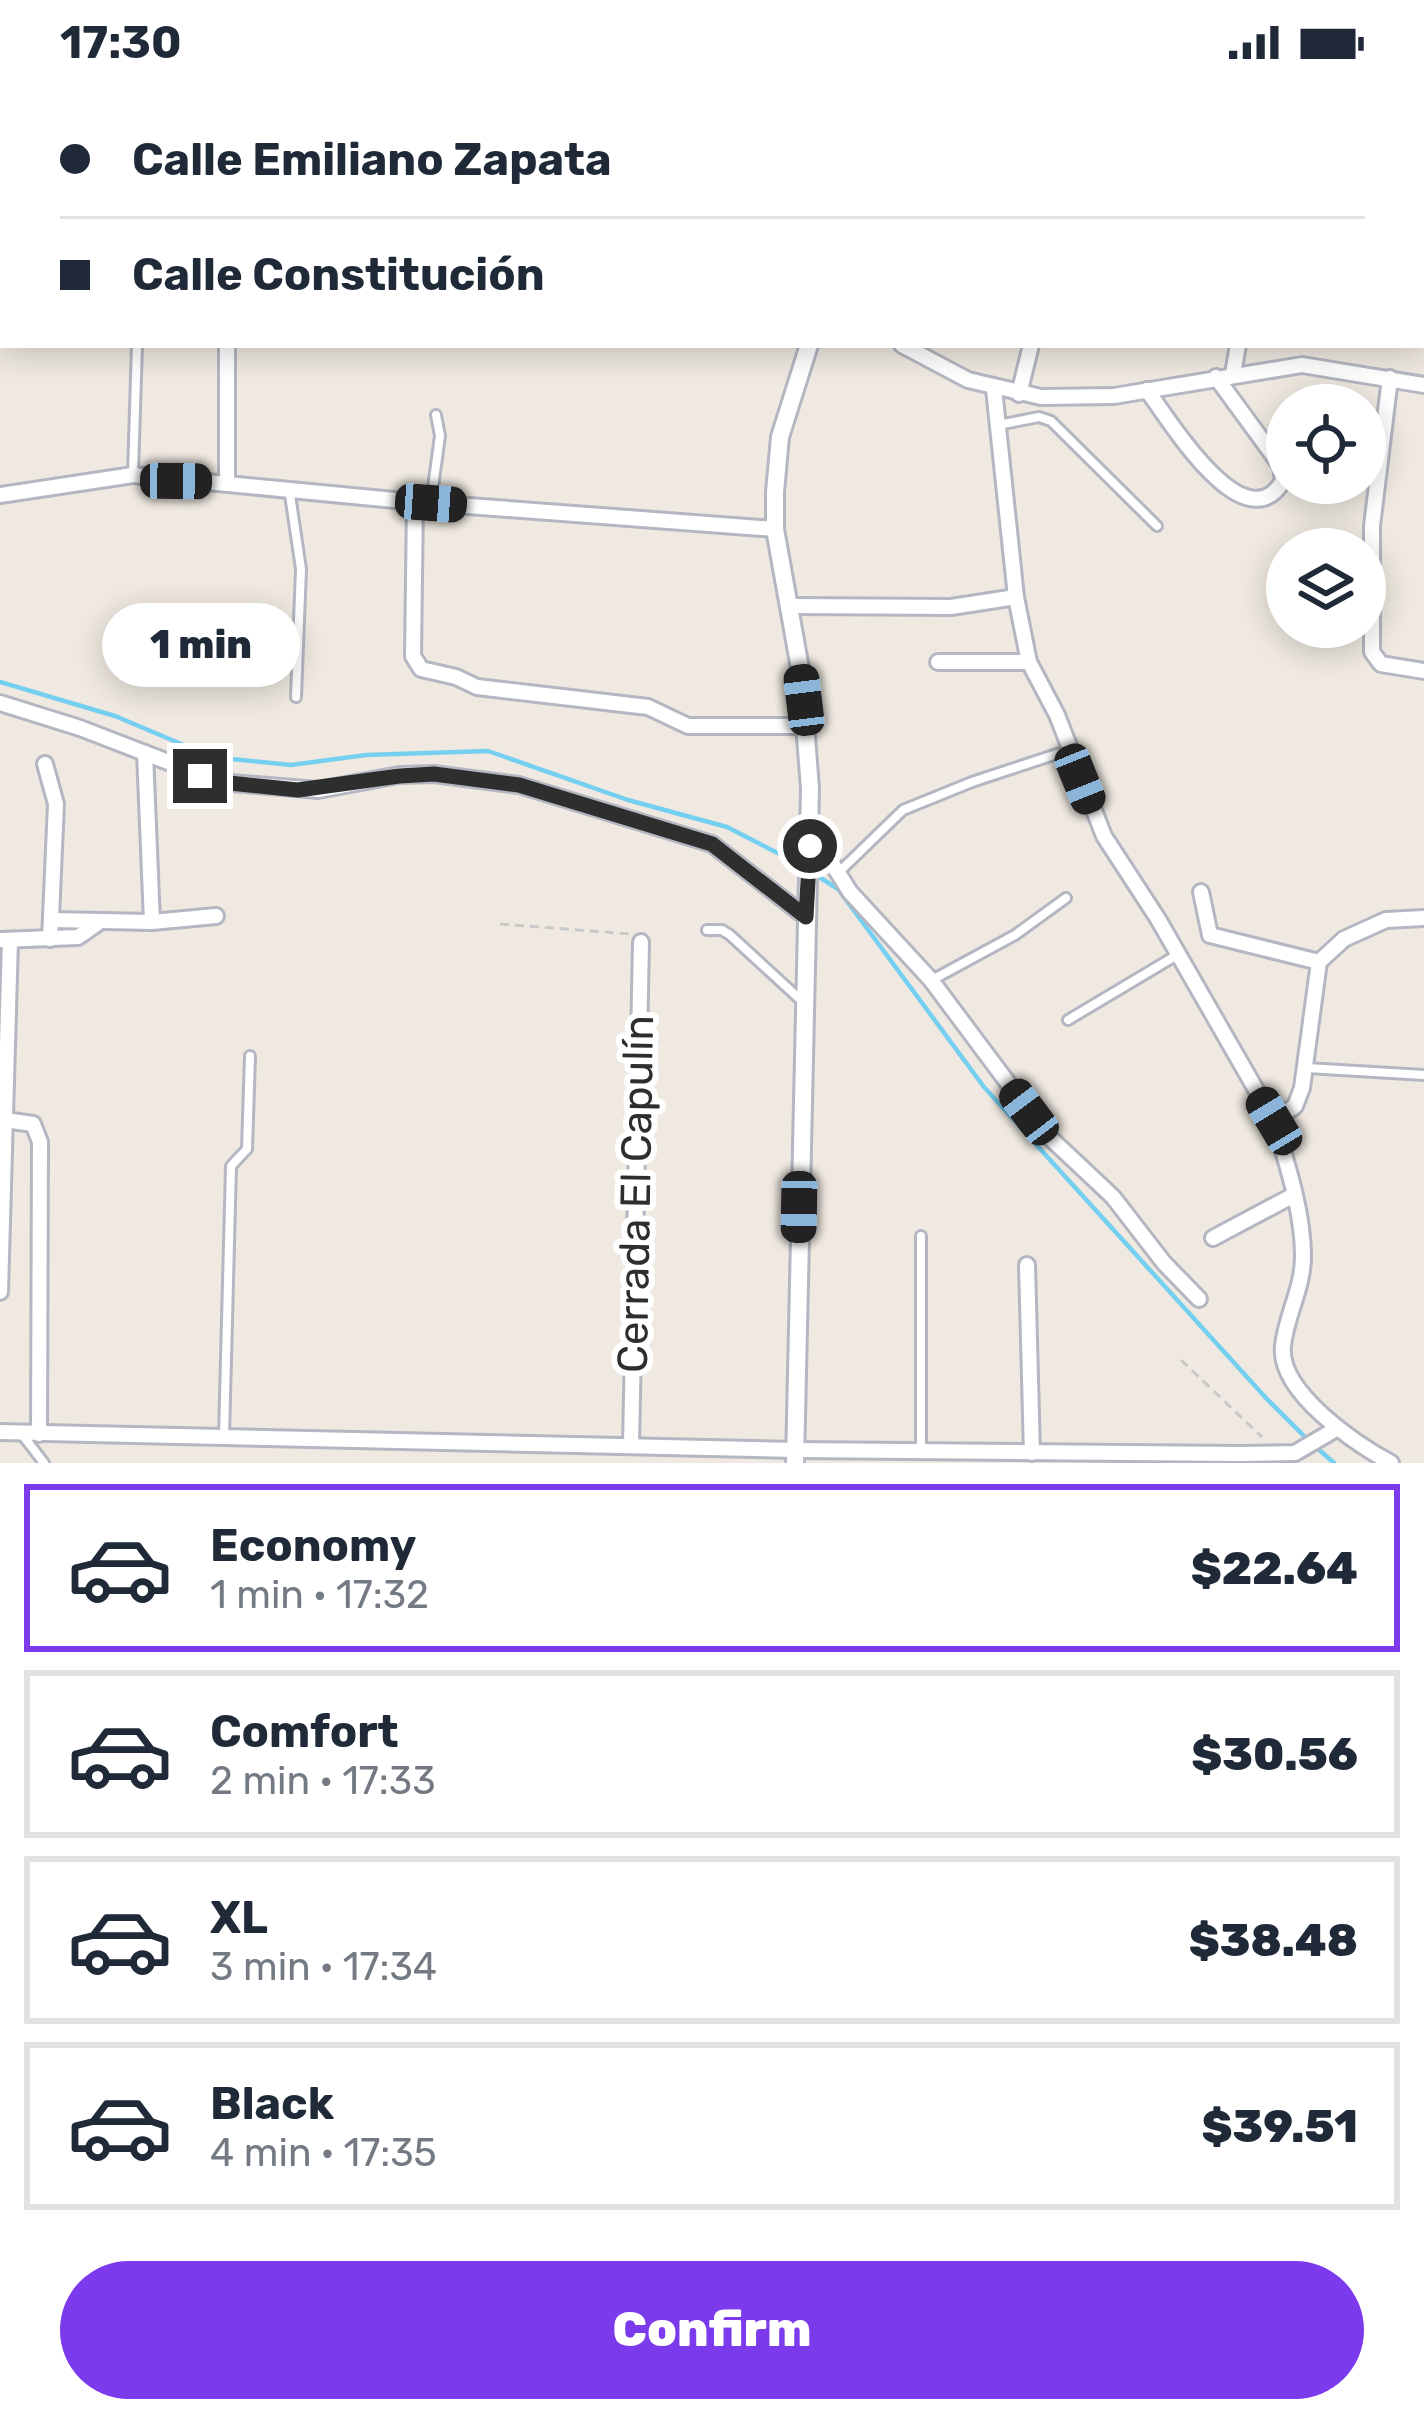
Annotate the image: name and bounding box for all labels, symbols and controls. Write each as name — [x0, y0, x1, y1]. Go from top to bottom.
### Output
text: 17:30 — [60, 16, 182, 69]
text: Calle Emiliano Zapata — [132, 133, 611, 186]
text: Calle Constitución — [132, 248, 545, 301]
map controls — [1266, 384, 1386, 648]
button: locate — [1266, 384, 1386, 504]
car — [140, 462, 212, 500]
car — [394, 483, 468, 523]
button: layers — [1266, 528, 1386, 648]
callout: 1 min — [101, 602, 299, 686]
text: 1 min — [150, 622, 252, 668]
car — [782, 662, 826, 738]
car — [1050, 739, 1110, 819]
route end — [173, 749, 227, 803]
route start — [783, 819, 837, 873]
street label: Cerrada El Capulín — [608, 1015, 664, 1373]
car — [993, 1072, 1065, 1152]
car — [1240, 1081, 1308, 1161]
car — [780, 1171, 818, 1243]
icon: car — [66, 1514, 174, 1622]
text: Economy — [210, 1519, 416, 1572]
text: $22.64 — [1191, 1542, 1358, 1595]
text: 1 min · 17:32 — [210, 1572, 429, 1618]
icon: car — [66, 1700, 174, 1808]
text: Comfort — [210, 1705, 399, 1758]
text: $30.56 — [1191, 1728, 1358, 1781]
text: 2 min · 17:33 — [210, 1758, 436, 1804]
icon: car — [66, 1886, 174, 1994]
text: XL — [210, 1891, 268, 1944]
text: $38.48 — [1189, 1914, 1358, 1967]
text: 3 min · 17:34 — [210, 1944, 437, 1990]
icon: car — [66, 2072, 174, 2180]
text: Black — [210, 2077, 334, 2130]
text: $39.51 — [1201, 2100, 1358, 2153]
text: 4 min · 17:35 — [210, 2130, 437, 2176]
button: Confirm — [60, 2261, 1364, 2399]

